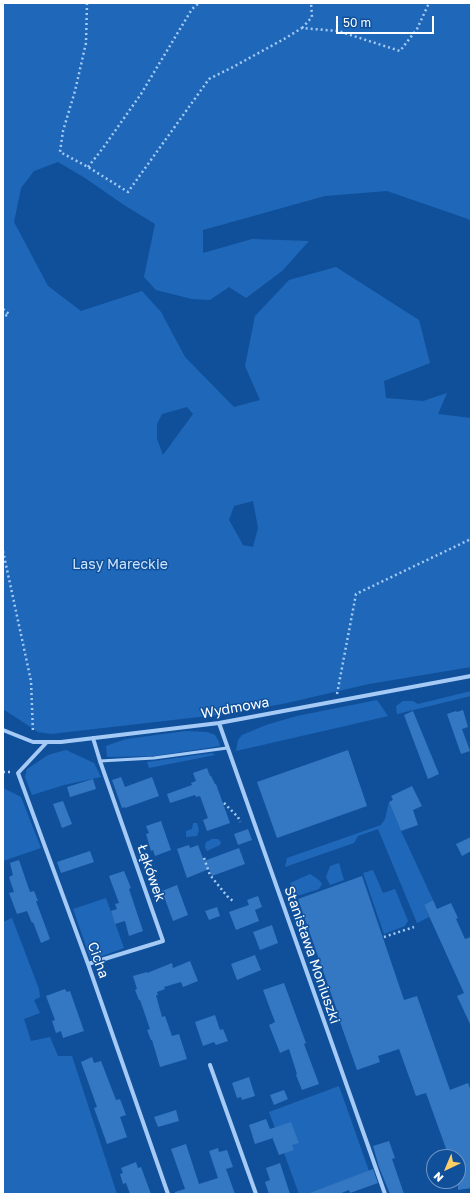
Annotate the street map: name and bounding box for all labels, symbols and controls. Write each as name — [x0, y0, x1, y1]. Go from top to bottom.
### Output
scale bar — [338, 8, 436, 34]
text: 50 m — [343, 15, 371, 30]
park label: Lasy Mareckie — [72, 557, 168, 573]
street label: Wydmowa — [199, 694, 271, 722]
street label: Łąkówek — [133, 842, 169, 904]
street label: Stanisława Moniuszki — [281, 884, 343, 1026]
street label: Cicha — [84, 940, 112, 980]
north arrow — [426, 1149, 466, 1189]
text: N — [430, 1170, 446, 1185]

